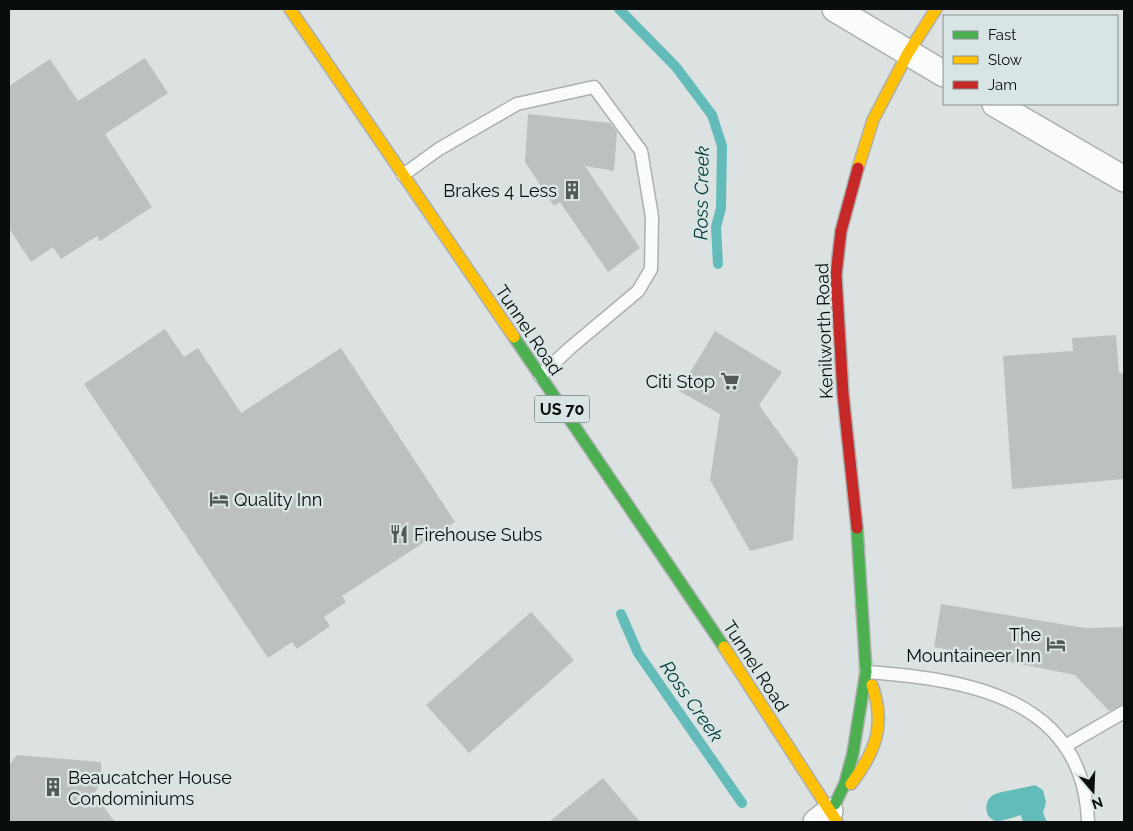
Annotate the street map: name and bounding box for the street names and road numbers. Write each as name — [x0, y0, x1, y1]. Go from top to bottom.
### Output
street label: Kenilworth Road — [811, 263, 837, 399]
street label: Tunnel Road — [491, 281, 567, 379]
road number: US 70 — [534, 396, 590, 422]
street label: Tunnel Road — [719, 617, 793, 715]

